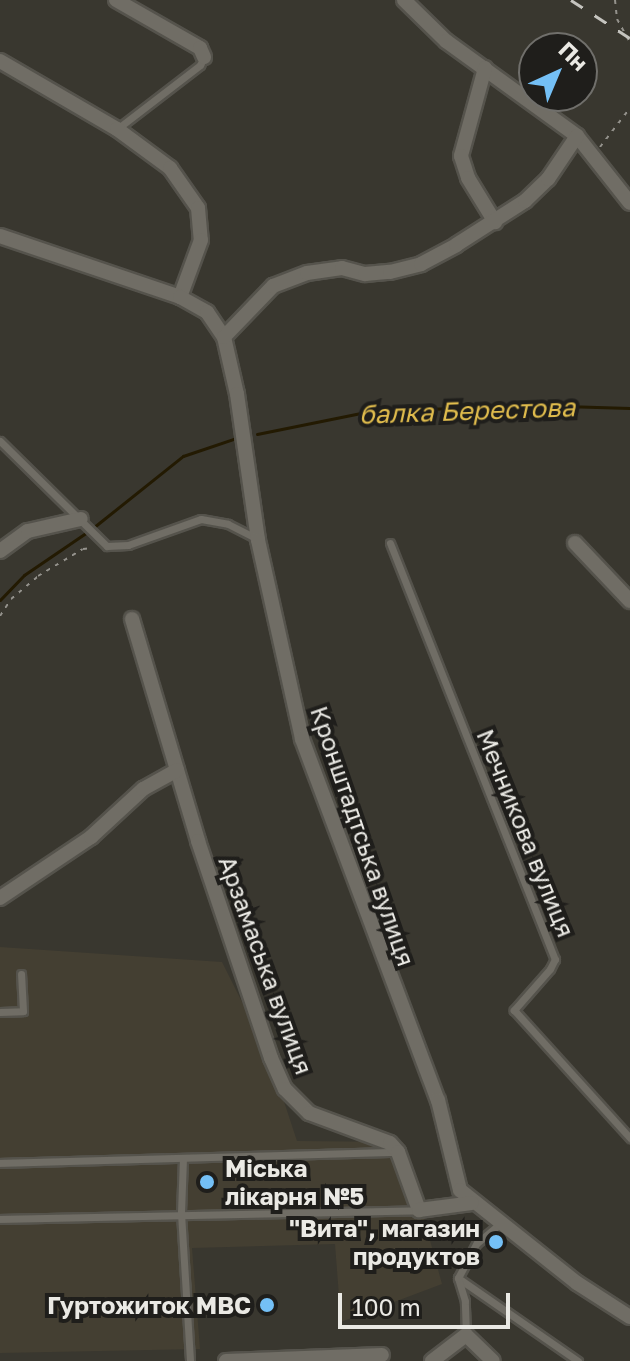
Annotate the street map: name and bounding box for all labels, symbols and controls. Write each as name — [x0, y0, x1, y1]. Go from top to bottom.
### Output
north arrow — [518, 32, 598, 112]
text: Пн — [553, 36, 594, 76]
water label: балка Берестова — [358, 392, 576, 430]
street label: Кронштадтська вулиця — [305, 702, 421, 970]
street label: Мечникова вулиця — [471, 725, 581, 941]
street label: Арзамаська вулиця — [213, 852, 319, 1078]
place label: Міська лікарня №5 — [225, 1154, 364, 1210]
marker: Міська лікарня №5 — [196, 1171, 218, 1193]
place label: "Вита", магазин продуктов — [289, 1214, 480, 1270]
marker: "Вита", магазин продуктов — [487, 1233, 505, 1251]
scale bar — [342, 1277, 514, 1327]
place label: Гуртожиток МВС — [47, 1291, 251, 1319]
text: 100 m — [352, 1292, 421, 1321]
marker: Гуртожиток МВС — [258, 1296, 276, 1314]

